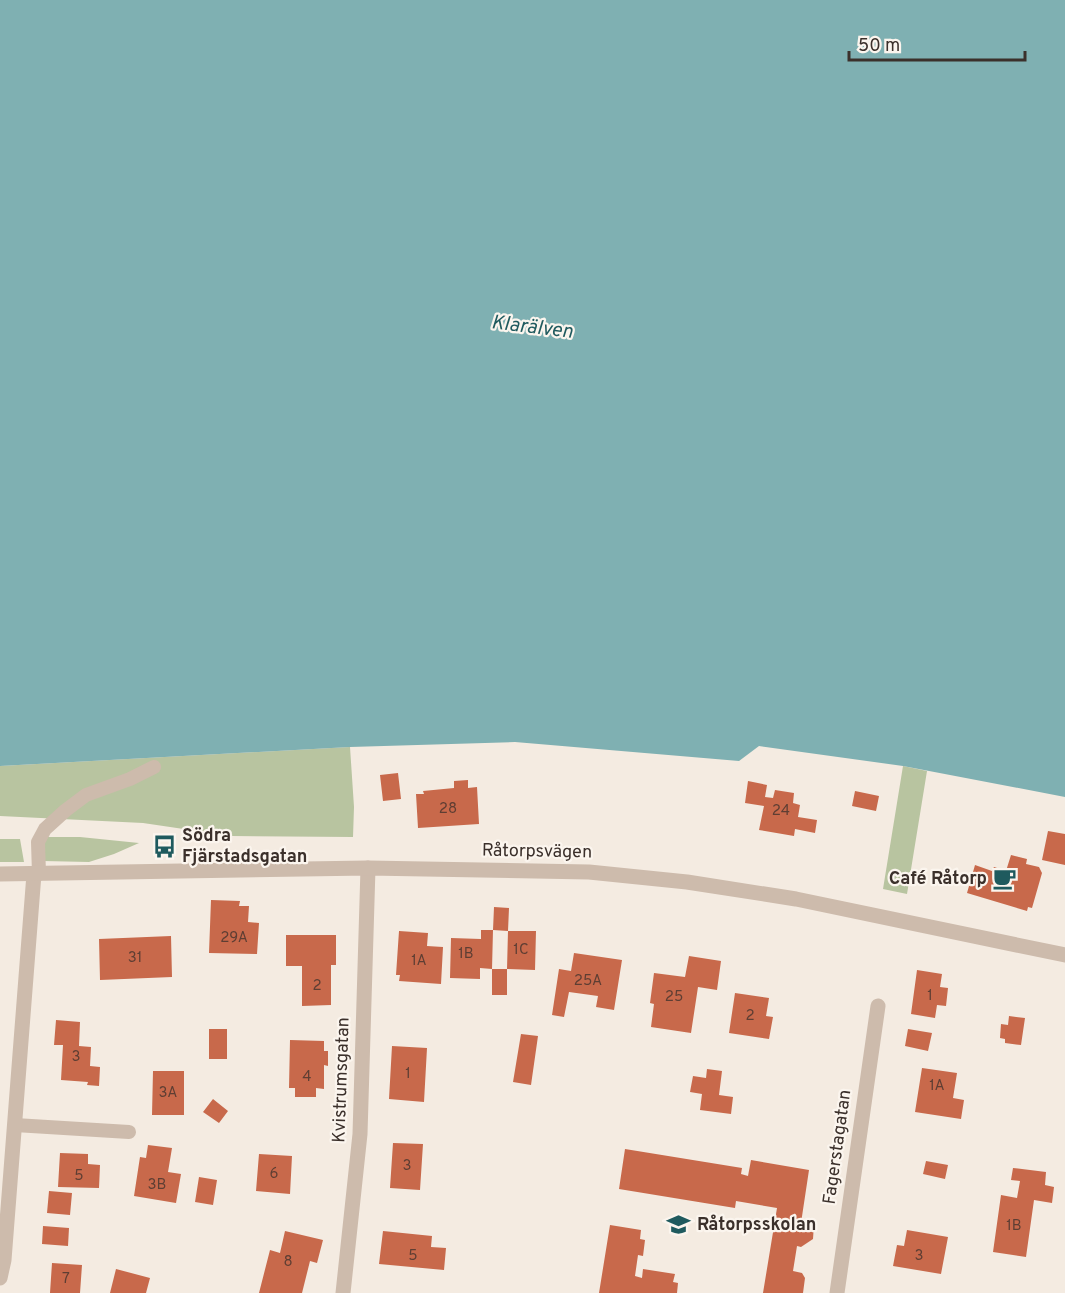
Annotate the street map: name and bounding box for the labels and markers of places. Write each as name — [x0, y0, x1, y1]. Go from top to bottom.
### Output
place label: Södra Fjärstadsgatan — [182, 825, 307, 869]
bus stop icon: Södra Fjärstadsgatan — [151, 833, 177, 859]
cafe icon: Café Råtorp — [992, 866, 1018, 892]
place label: Café Råtorp — [889, 868, 987, 891]
school or university icon: Råtorpsskolan — [666, 1212, 692, 1238]
place label: Råtorpsskolan — [697, 1214, 816, 1237]

